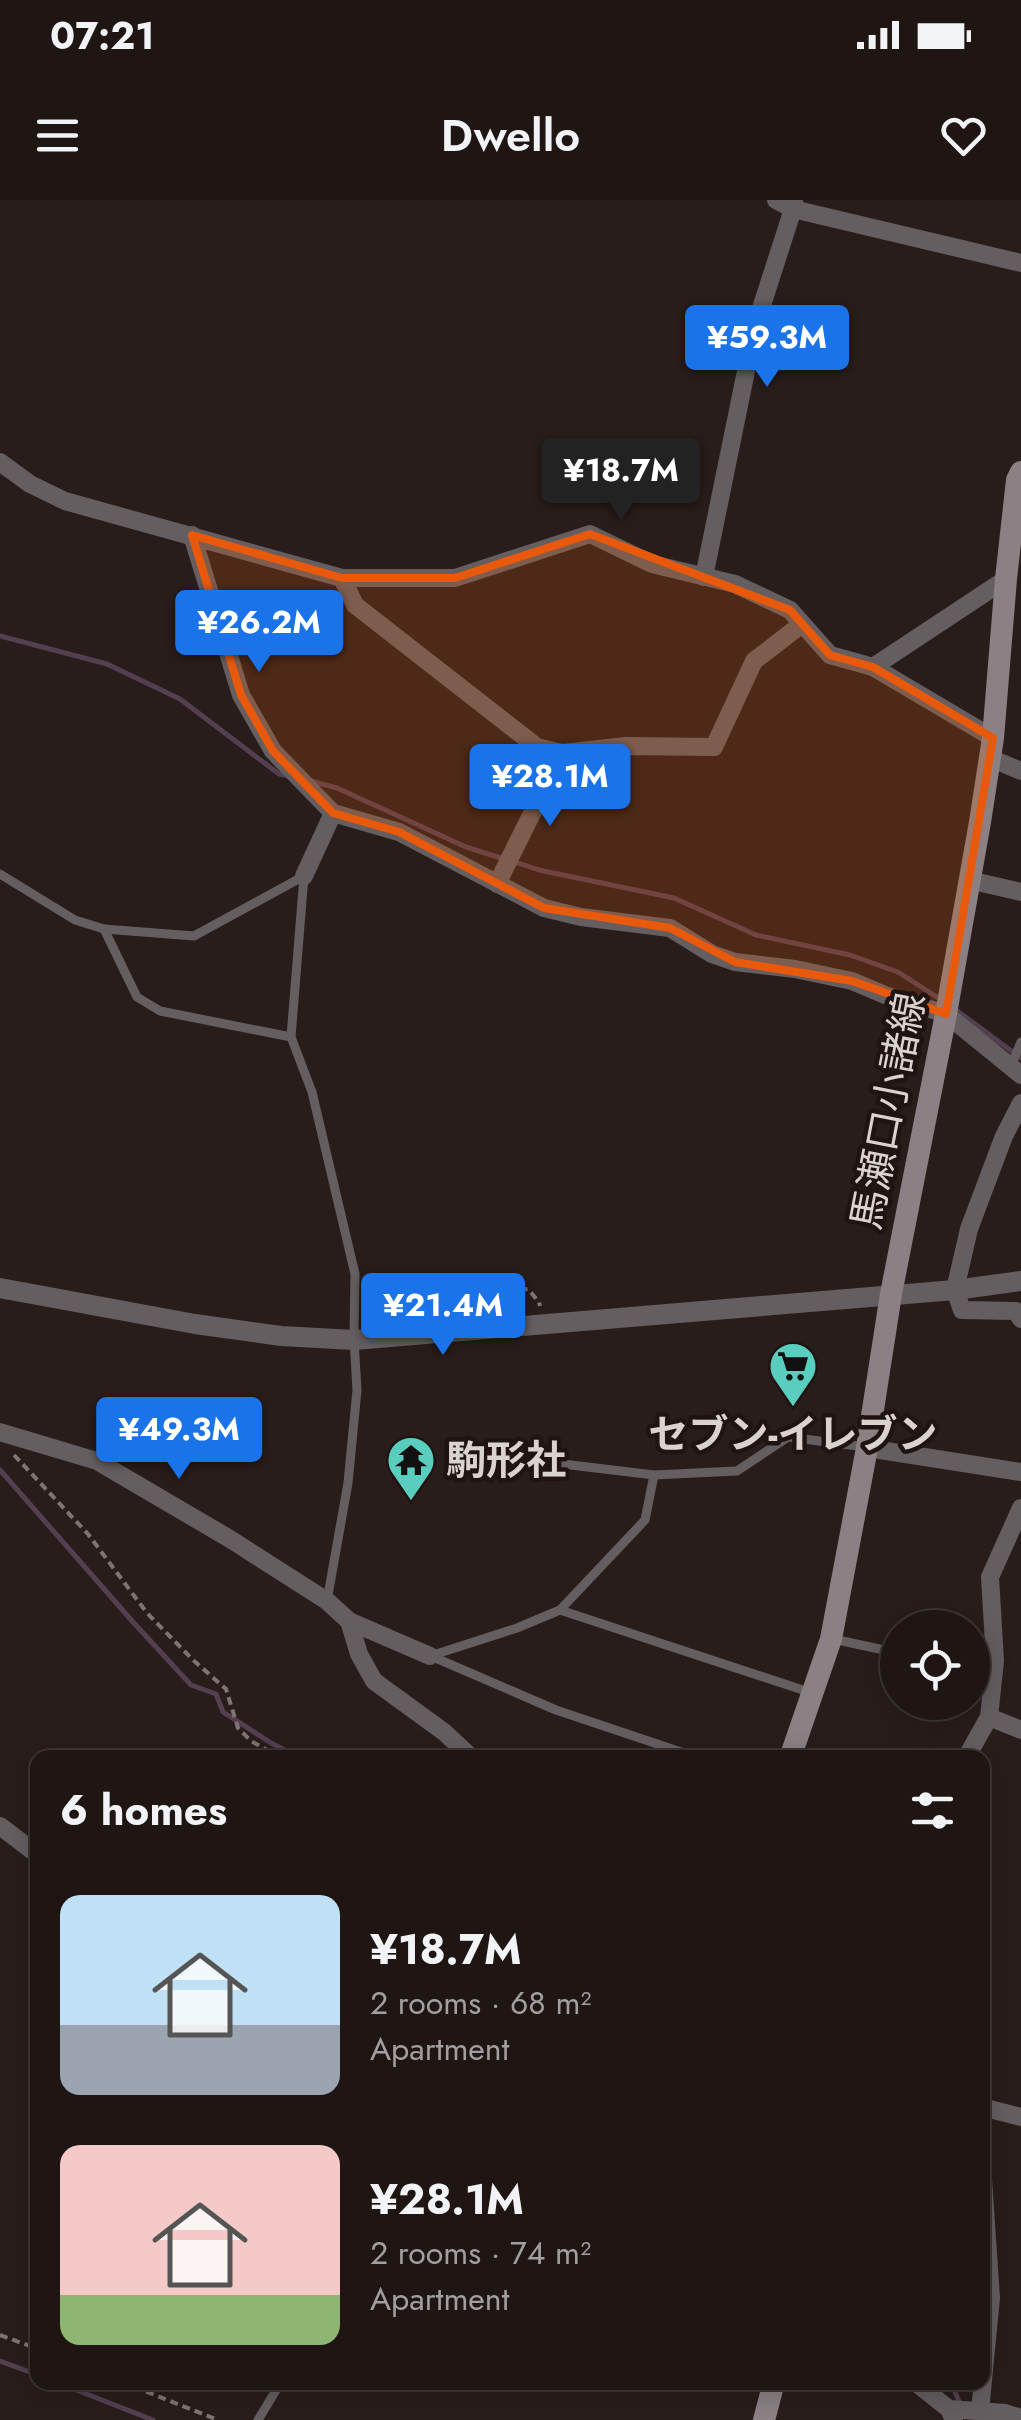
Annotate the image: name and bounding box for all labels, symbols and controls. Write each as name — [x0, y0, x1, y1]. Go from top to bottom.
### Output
text: 07:21 — [50, 8, 155, 63]
text: Dwello — [441, 103, 580, 168]
icon: menu — [30, 108, 85, 163]
icon: heart — [936, 108, 991, 163]
pin: ¥59.3M — [686, 305, 848, 390]
text: ¥59.3M — [707, 314, 827, 360]
pin: ¥18.7M — [540, 438, 702, 523]
text: ¥18.7M — [563, 447, 679, 493]
pin: ¥26.2M — [178, 590, 340, 675]
text: ¥26.2M — [197, 599, 321, 645]
pin: ¥28.1M — [469, 744, 631, 829]
text: ¥28.1M — [491, 753, 609, 799]
street label: 馬瀬口小諸線 — [837, 988, 939, 1234]
pin: ¥21.4M — [362, 1273, 524, 1358]
text: ¥21.4M — [383, 1282, 503, 1328]
supermarket icon: セブン-イレブン — [767, 1340, 819, 1408]
pin: ¥49.3M — [98, 1397, 260, 1482]
place label: セブン-イレブン — [649, 1405, 937, 1463]
text: ¥49.3M — [118, 1406, 240, 1452]
place label: 駒形社 — [446, 1431, 566, 1489]
temple icon: 駒形社 — [385, 1434, 437, 1502]
map controls — [880, 1610, 990, 1720]
button: locate — [880, 1610, 990, 1720]
text: 6 homes — [60, 1780, 227, 1841]
icon: filters — [905, 1783, 960, 1838]
text: ¥18.7M — [370, 1919, 521, 1980]
icon: home — [140, 1935, 260, 2055]
text: 2 rooms · 68 m² — [370, 1980, 591, 2026]
text: Apartment — [370, 2026, 509, 2072]
text: ¥28.1M — [370, 2169, 524, 2230]
icon: home — [140, 2185, 260, 2305]
text: 2 rooms · 74 m² — [370, 2230, 591, 2276]
text: Apartment — [370, 2276, 509, 2322]

